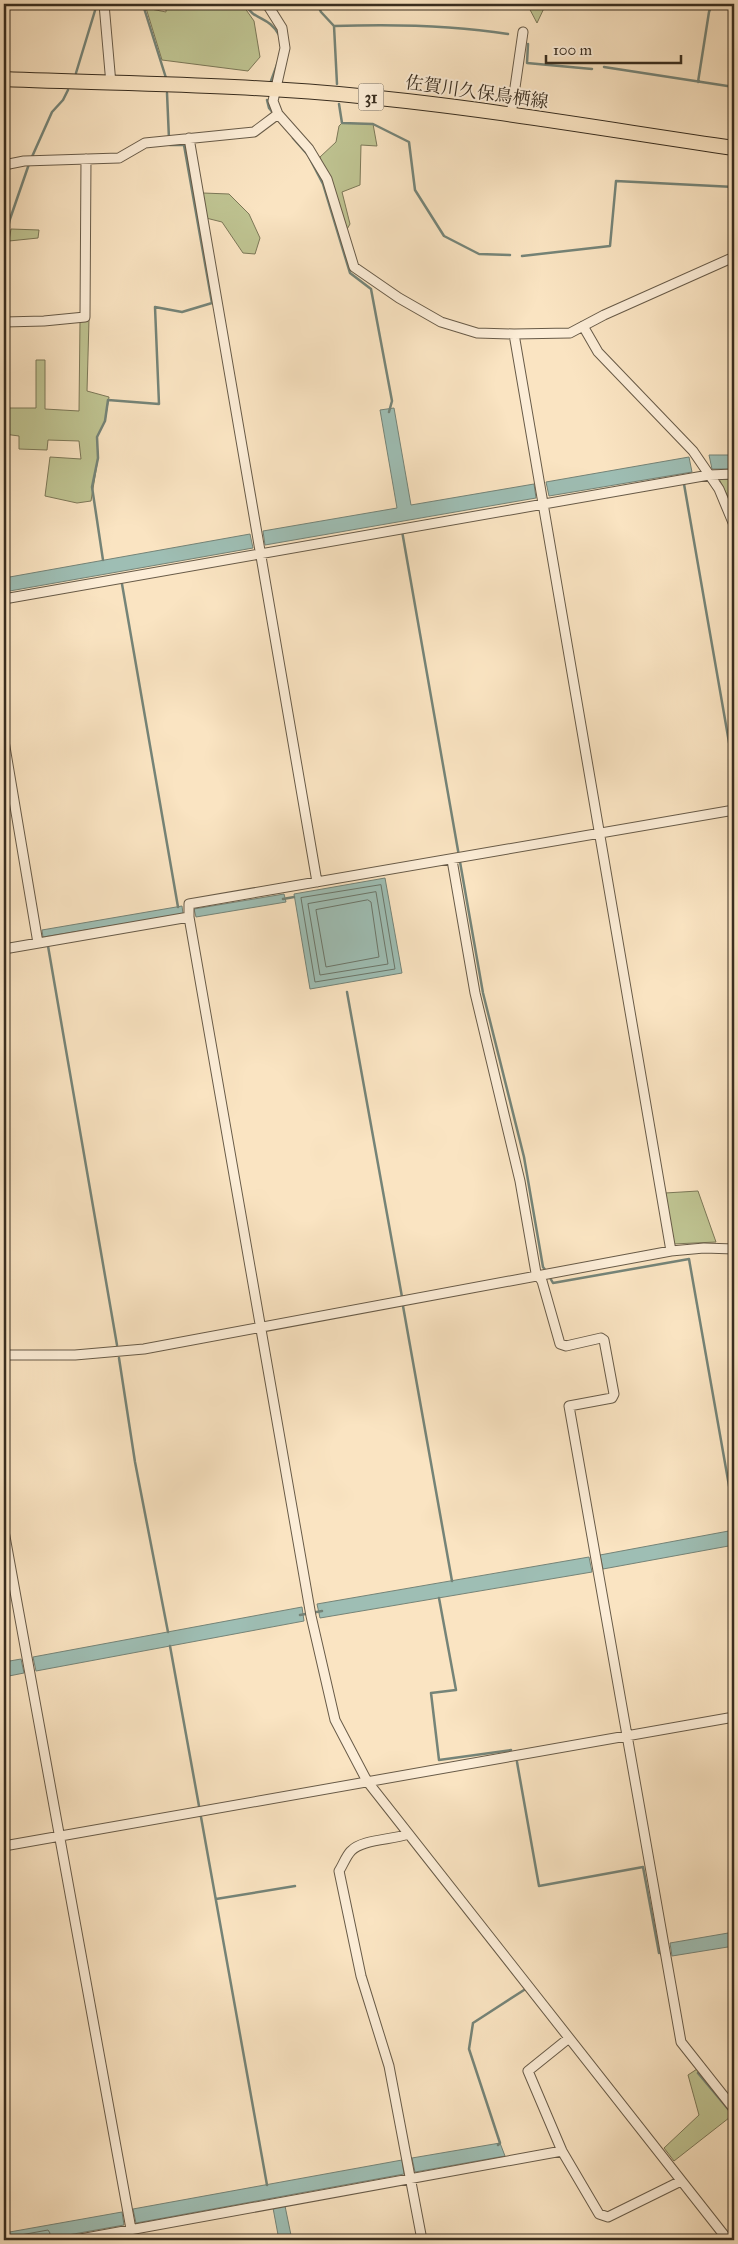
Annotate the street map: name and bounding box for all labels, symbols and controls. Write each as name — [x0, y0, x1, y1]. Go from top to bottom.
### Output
scale bar — [546, 32, 680, 64]
text: 100 m — [553, 41, 593, 59]
street label: 佐賀川久保鳥栖線 — [404, 71, 550, 113]
road number: 31 — [358, 84, 384, 110]

